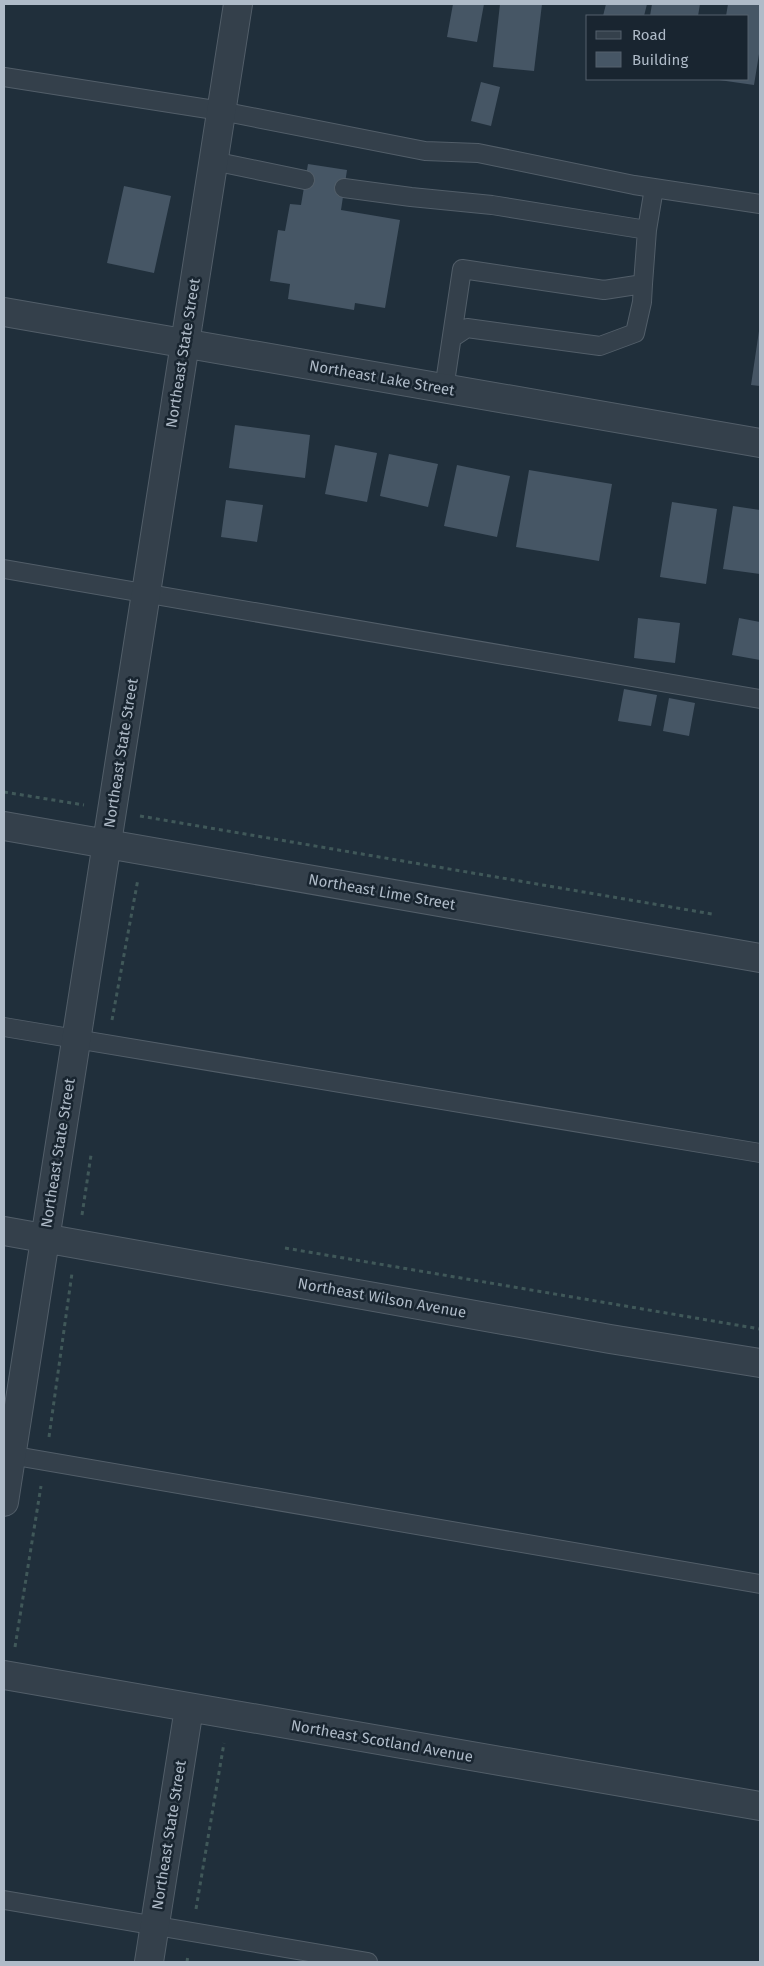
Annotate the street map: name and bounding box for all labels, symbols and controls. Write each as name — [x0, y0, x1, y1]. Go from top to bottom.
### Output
legend — [586, 15, 749, 80]
text: Road — [632, 26, 667, 44]
text: Building — [632, 51, 688, 69]
street label: Northeast State Street — [162, 276, 204, 429]
street label: Northeast Lake Street — [308, 356, 457, 400]
street label: Northeast State Street — [100, 676, 142, 829]
street label: Northeast Lime Street — [307, 870, 457, 914]
street label: Northeast State Street — [37, 1076, 79, 1229]
street label: Northeast Wilson Avenue — [296, 1274, 468, 1322]
street label: Northeast Scotland Avenue — [290, 1716, 474, 1766]
street label: Northeast State Street — [148, 1758, 190, 1911]

